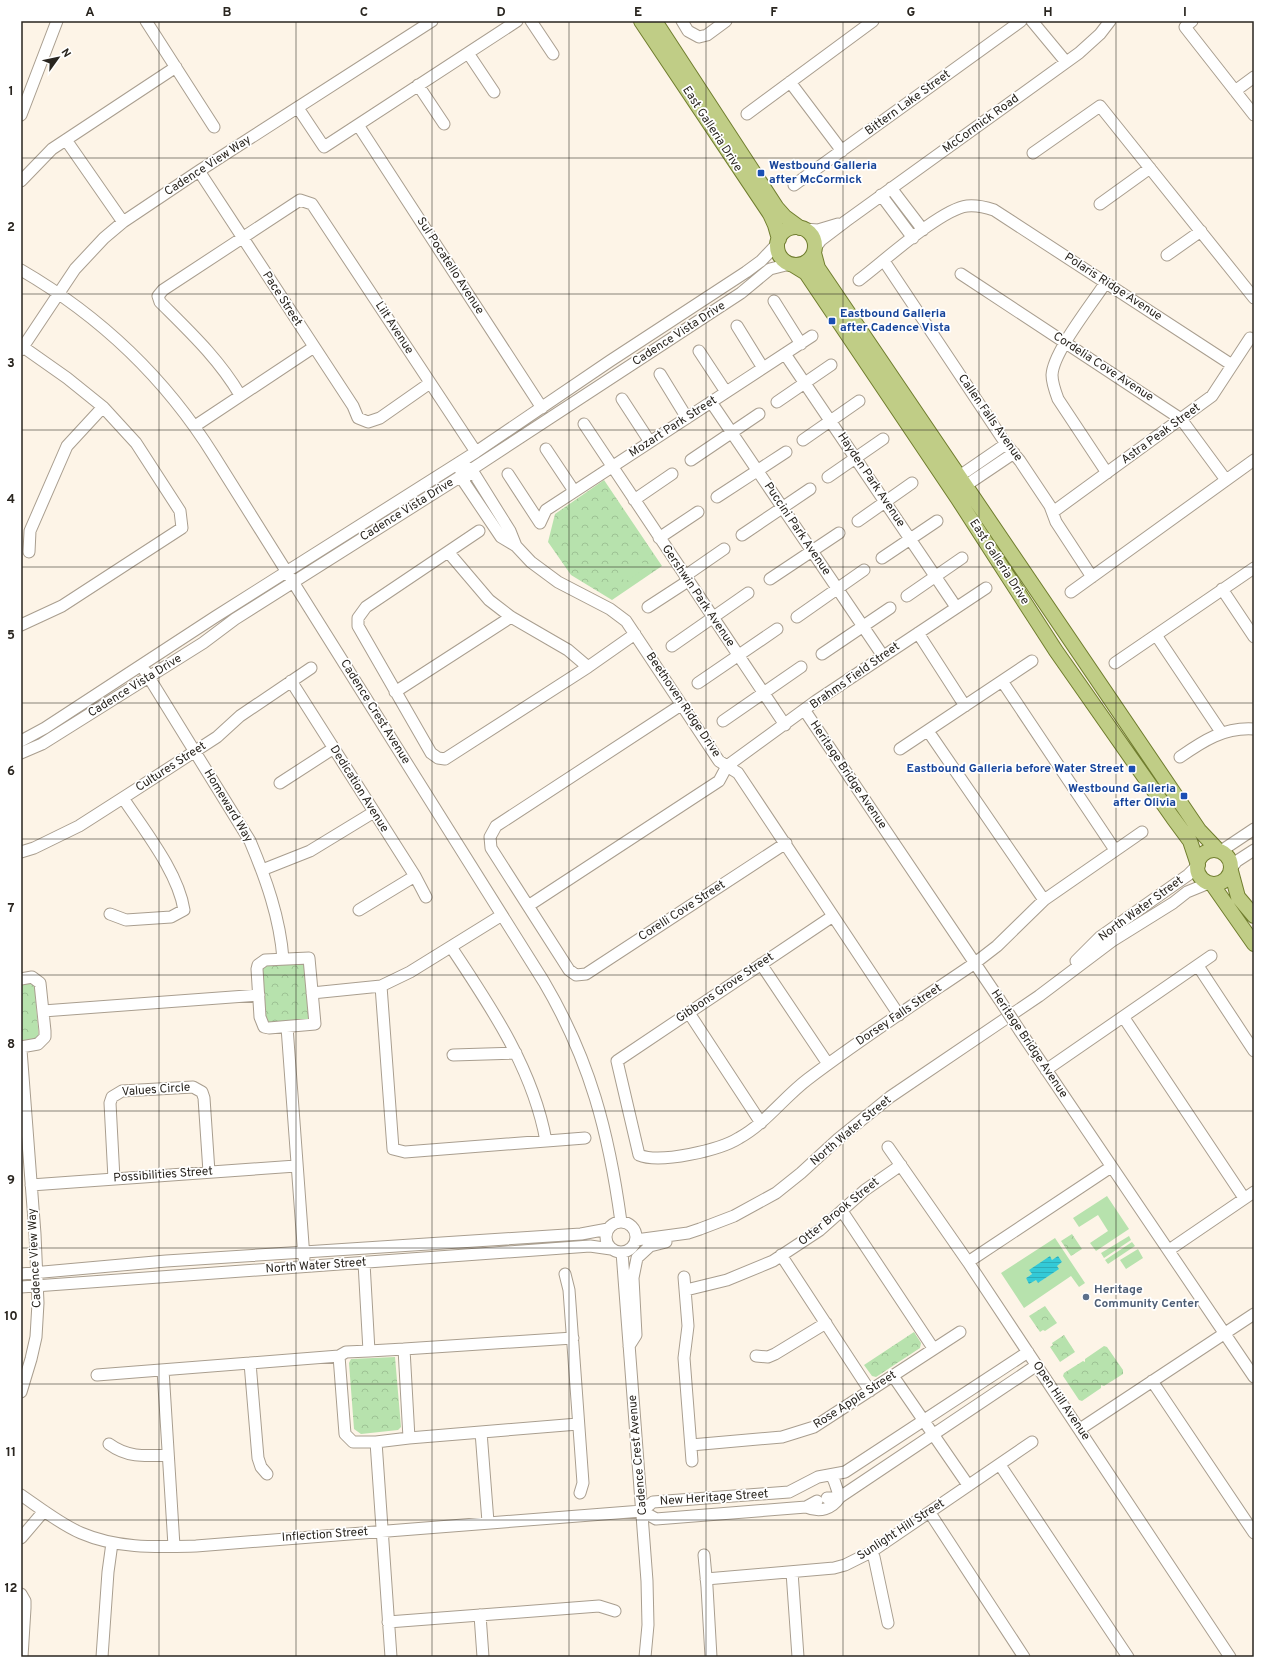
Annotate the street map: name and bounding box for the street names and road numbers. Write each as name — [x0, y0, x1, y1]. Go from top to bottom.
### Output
street label: Bittern Lake Street — [862, 67, 954, 139]
street label: East Galleria Drive — [678, 83, 746, 175]
street label: McCormick Road — [940, 91, 1022, 157]
street label: Cadence View Way — [162, 132, 254, 200]
street label: Sul Pocatello Avenue — [413, 214, 487, 318]
street label: Polaris Ridge Avenue — [1061, 249, 1165, 325]
street label: Pace Street — [258, 269, 306, 329]
street label: Cadence Vista Drive — [629, 298, 729, 370]
street label: Lilt Avenue — [371, 299, 417, 357]
street label: Cordelia Cove Avenue — [1050, 328, 1156, 406]
street label: Callen Falls Avenue — [954, 371, 1026, 465]
street label: Mozart Park Street — [626, 393, 720, 461]
street label: Astra Peak Street — [1118, 400, 1204, 468]
street label: Hayden Park Avenue — [833, 430, 909, 530]
street label: Cadence Vista Drive — [357, 475, 457, 545]
street label: Puccini Park Avenue — [760, 479, 834, 579]
street label: East Galleria Drive — [965, 516, 1033, 608]
street label: Gershwin Park Avenue — [658, 542, 738, 650]
street label: Brahms Field Street — [807, 639, 903, 713]
street label: Beethoven Ridge Drive — [642, 649, 724, 761]
street label: Cadence Vista Drive — [85, 651, 185, 721]
street label: Cadence Crest Avenue — [336, 657, 414, 767]
street label: Heritage Bridge Avenue — [806, 718, 890, 832]
street label: Cultures Street — [133, 738, 209, 796]
street label: Dedication Avenue — [326, 742, 392, 836]
street label: Homeward Way — [200, 766, 256, 846]
street label: North Water Street — [1095, 873, 1187, 945]
street label: Corelli Cove Street — [636, 877, 728, 945]
street label: Gibbons Grove Street — [673, 949, 777, 1027]
street label: Dorsey Falls Street — [853, 980, 945, 1050]
street label: Heritage Bridge Avenue — [987, 987, 1071, 1101]
street label: Values Circle — [121, 1080, 191, 1100]
street label: North Water Street — [807, 1092, 895, 1170]
street label: Possibilities Street — [113, 1164, 213, 1186]
street label: Otter Brook Street — [795, 1174, 883, 1250]
street label: Cadence View Way — [24, 1208, 46, 1308]
street label: North Water Street — [265, 1254, 367, 1278]
street label: Open Hill Avenue — [1029, 1358, 1093, 1444]
street label: Rose Apple Street — [811, 1367, 899, 1433]
street label: Cadence Crest Avenue — [625, 1394, 651, 1516]
street label: New Heritage Street — [659, 1486, 769, 1510]
street label: Sunlight Hill Street — [854, 1496, 948, 1564]
street label: Inflection Street — [281, 1524, 369, 1546]

